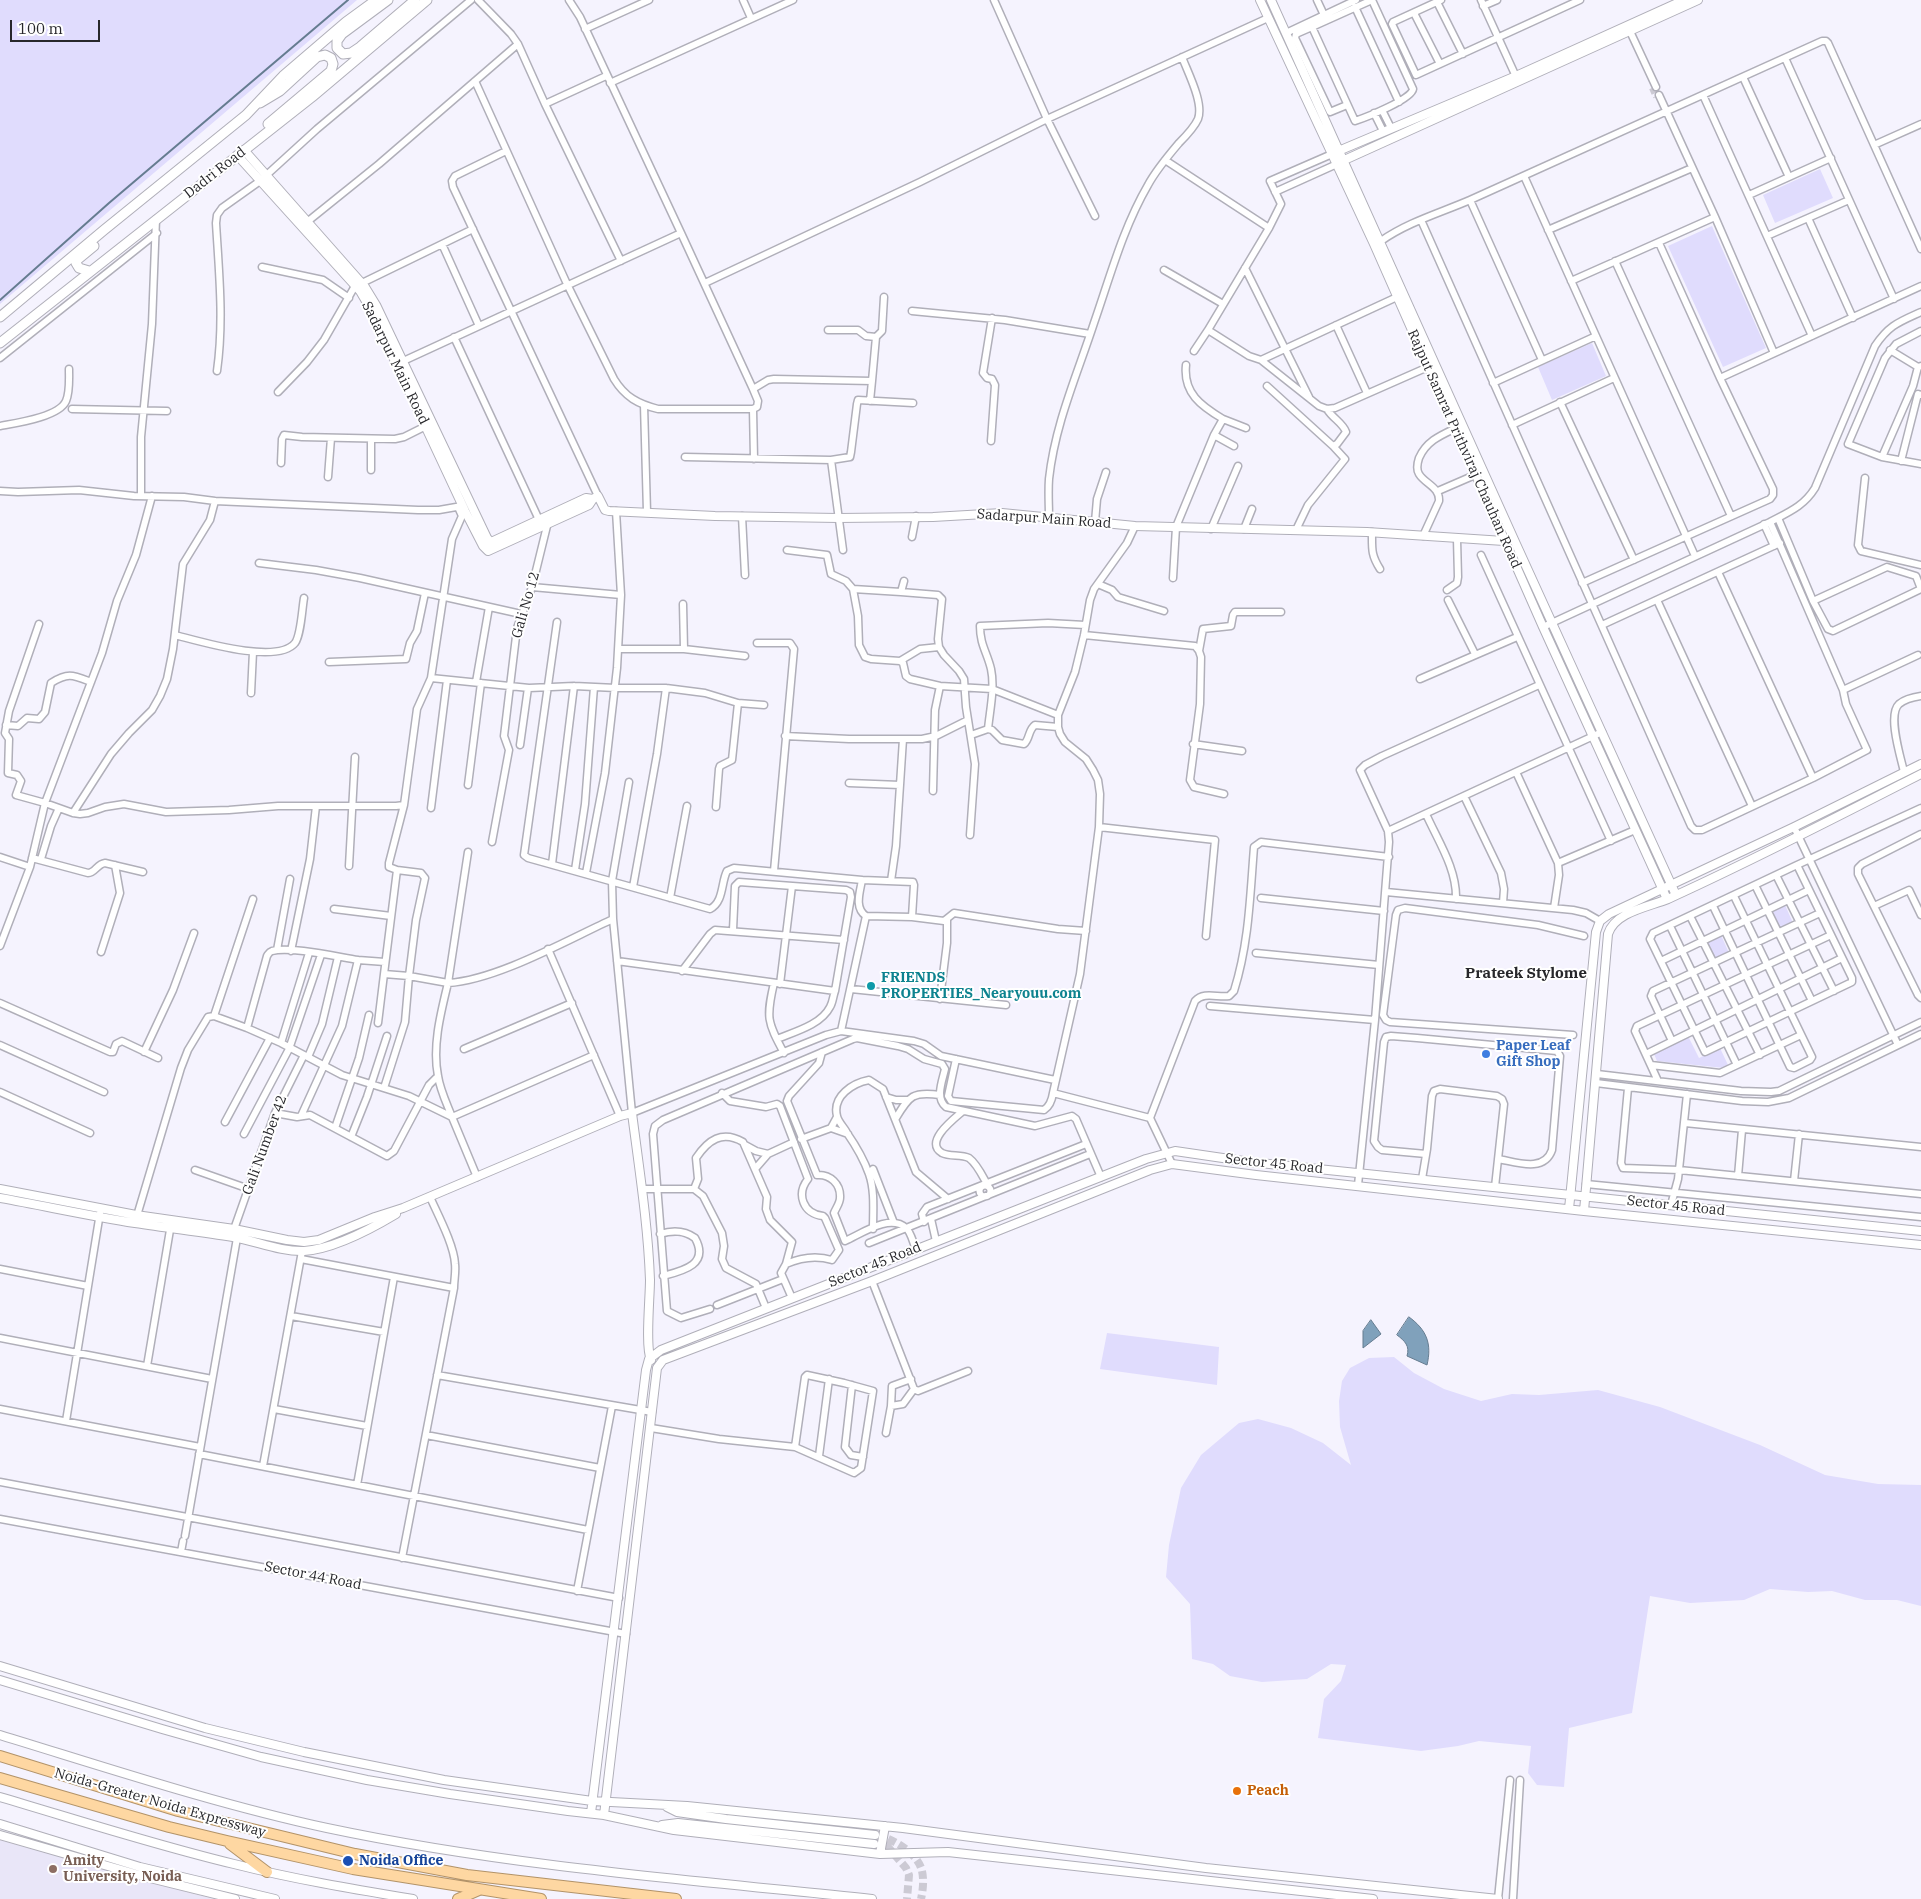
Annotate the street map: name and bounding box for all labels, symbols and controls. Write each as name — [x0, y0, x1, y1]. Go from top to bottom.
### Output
scale bar — [12, 10, 102, 42]
text: 100 m — [18, 19, 63, 38]
street label: Dadri Road — [181, 144, 249, 202]
street label: Sadarpur Main Road — [358, 299, 432, 427]
street label: Rajput Samrat Prithviraj Chauhan Road — [1403, 327, 1525, 571]
street label: Sadarpur Main Road — [976, 506, 1112, 532]
street label: Gali No 12 — [508, 570, 544, 640]
district label: Prateek Stylome — [1465, 965, 1587, 983]
place label: FRIENDS PROPERTIES_Nearyouu.com — [881, 970, 1081, 1002]
marker: FRIENDS PROPERTIES_Nearyouu.com — [865, 980, 877, 992]
place label: Paper Leaf Gift Shop — [1496, 1038, 1570, 1070]
marker: Paper Leaf Gift Shop — [1480, 1048, 1492, 1060]
street label: Gali Number 42 — [239, 1093, 291, 1197]
street label: Sector 45 Road — [1224, 1150, 1324, 1178]
street label: Sector 45 Road — [1626, 1192, 1726, 1220]
street label: Sector 45 Road — [826, 1239, 924, 1291]
street label: Sector 44 Road — [263, 1558, 363, 1594]
street label: Noida-Greater Noida Expressway — [52, 1765, 268, 1841]
place label: Peach — [1247, 1783, 1289, 1799]
marker: Peach — [1231, 1785, 1243, 1797]
place label: Amity University, Noida — [63, 1853, 182, 1885]
place label: Noida Office — [359, 1853, 443, 1869]
marker: Noida Office — [341, 1854, 355, 1868]
marker: Amity University, Noida — [47, 1863, 59, 1875]

